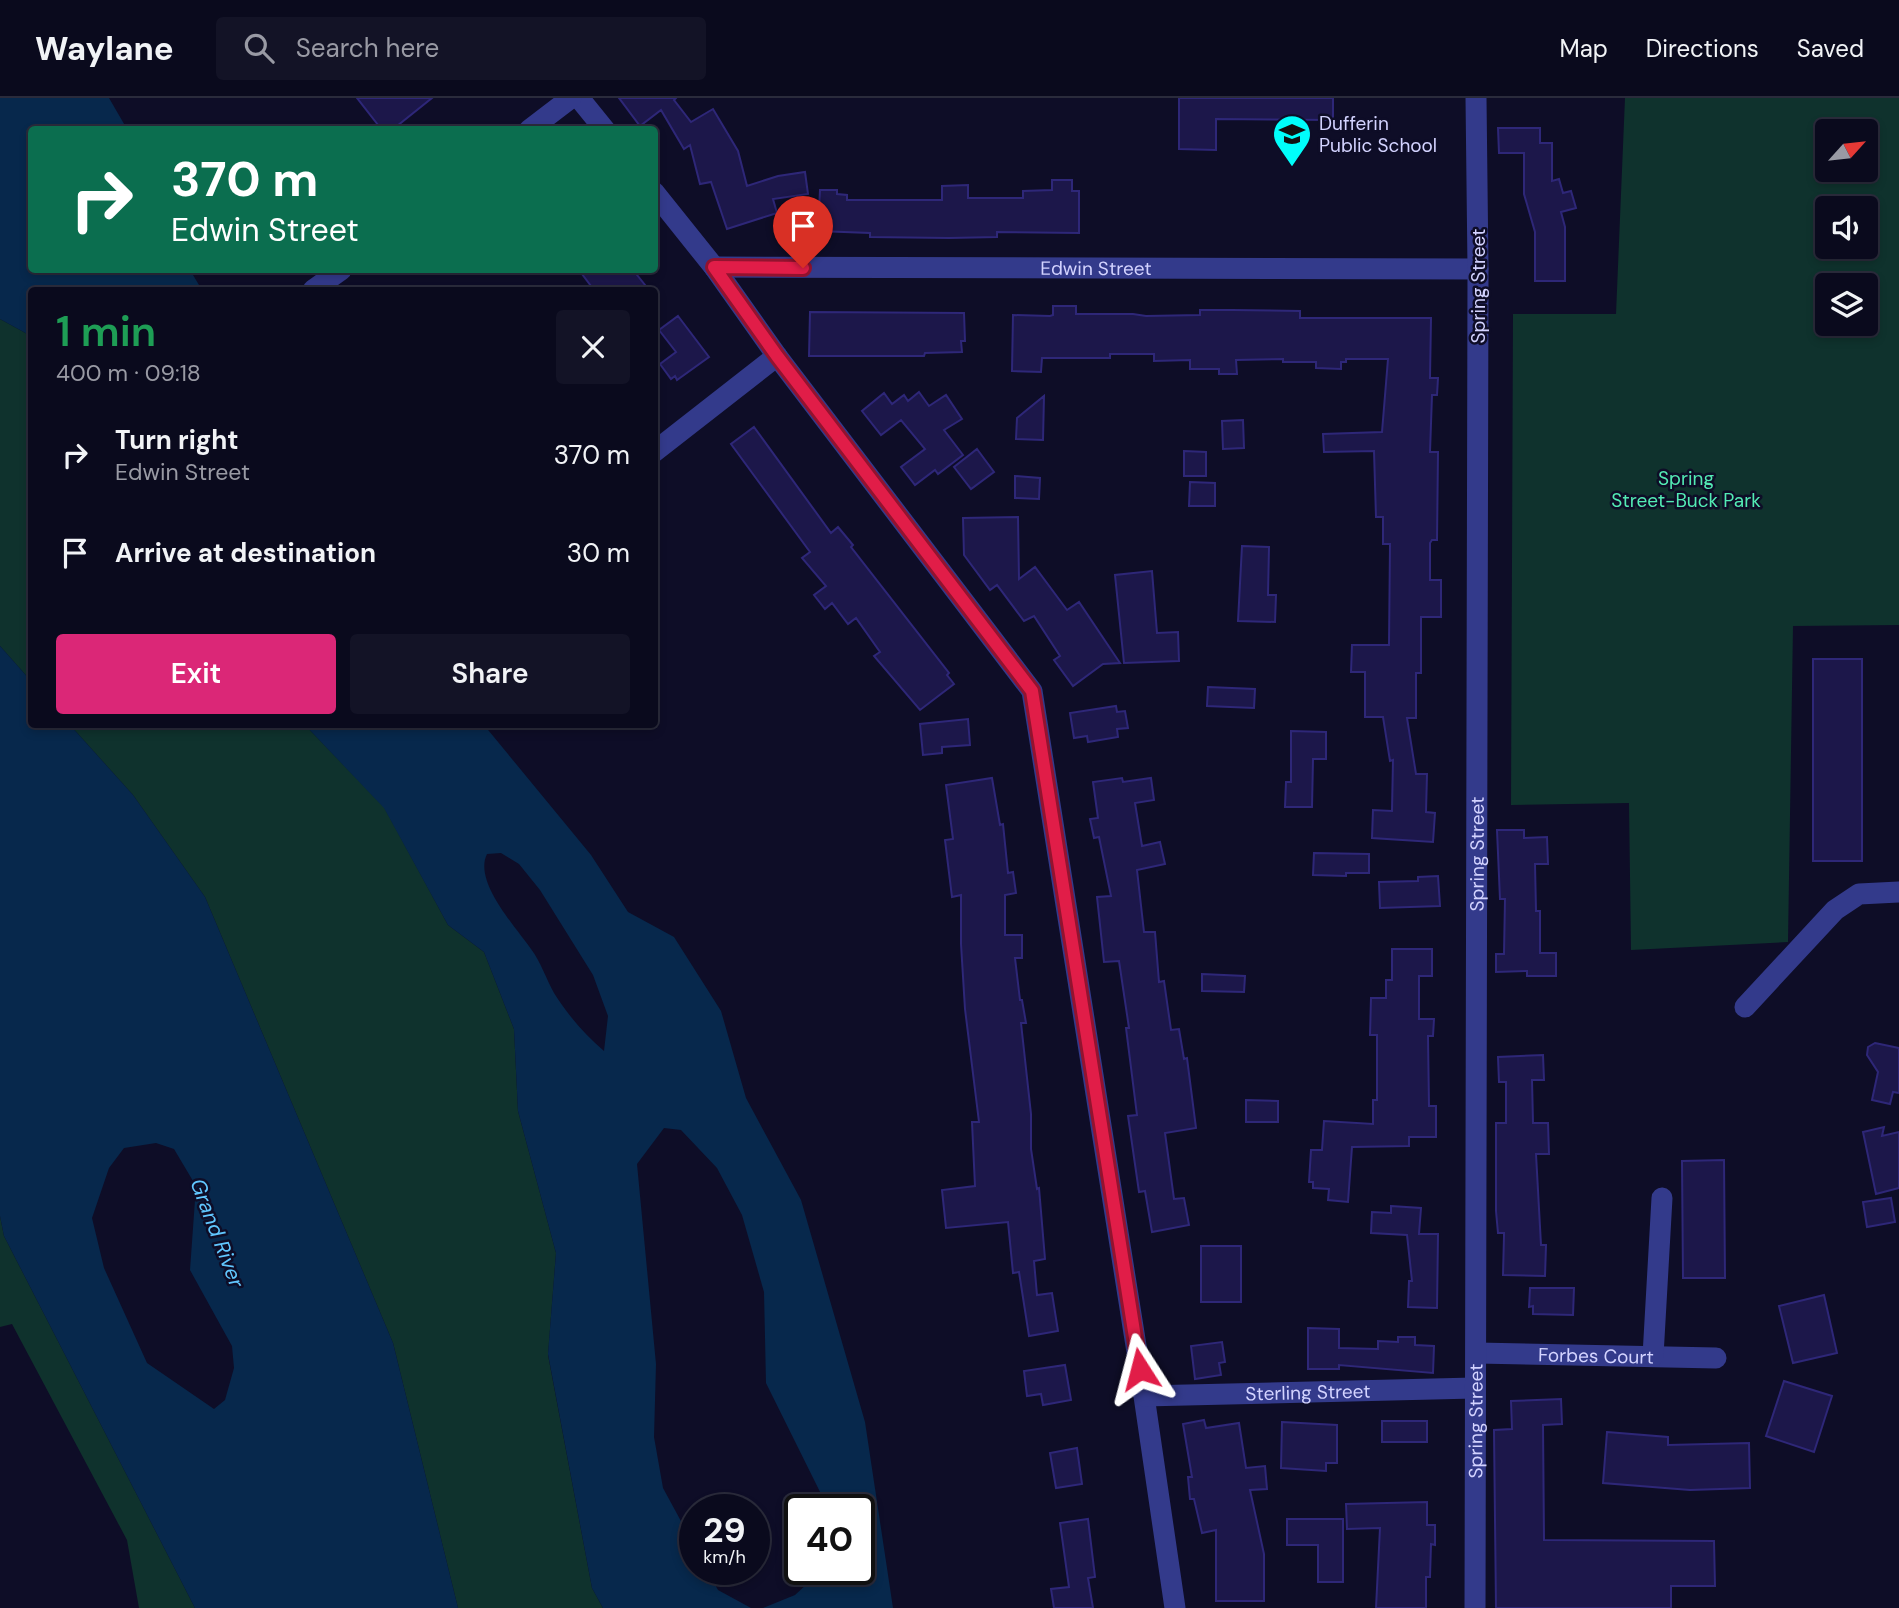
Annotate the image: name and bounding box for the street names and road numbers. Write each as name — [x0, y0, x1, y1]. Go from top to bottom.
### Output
street label: Spring Street — [1466, 229, 1491, 343]
street label: Edwin Street — [1040, 255, 1152, 281]
street label: Spring Street — [1464, 796, 1489, 912]
street label: Forbes Court — [1538, 1342, 1654, 1369]
street label: Spring Street — [1463, 1363, 1488, 1479]
street label: Sterling Street — [1245, 1378, 1371, 1406]

